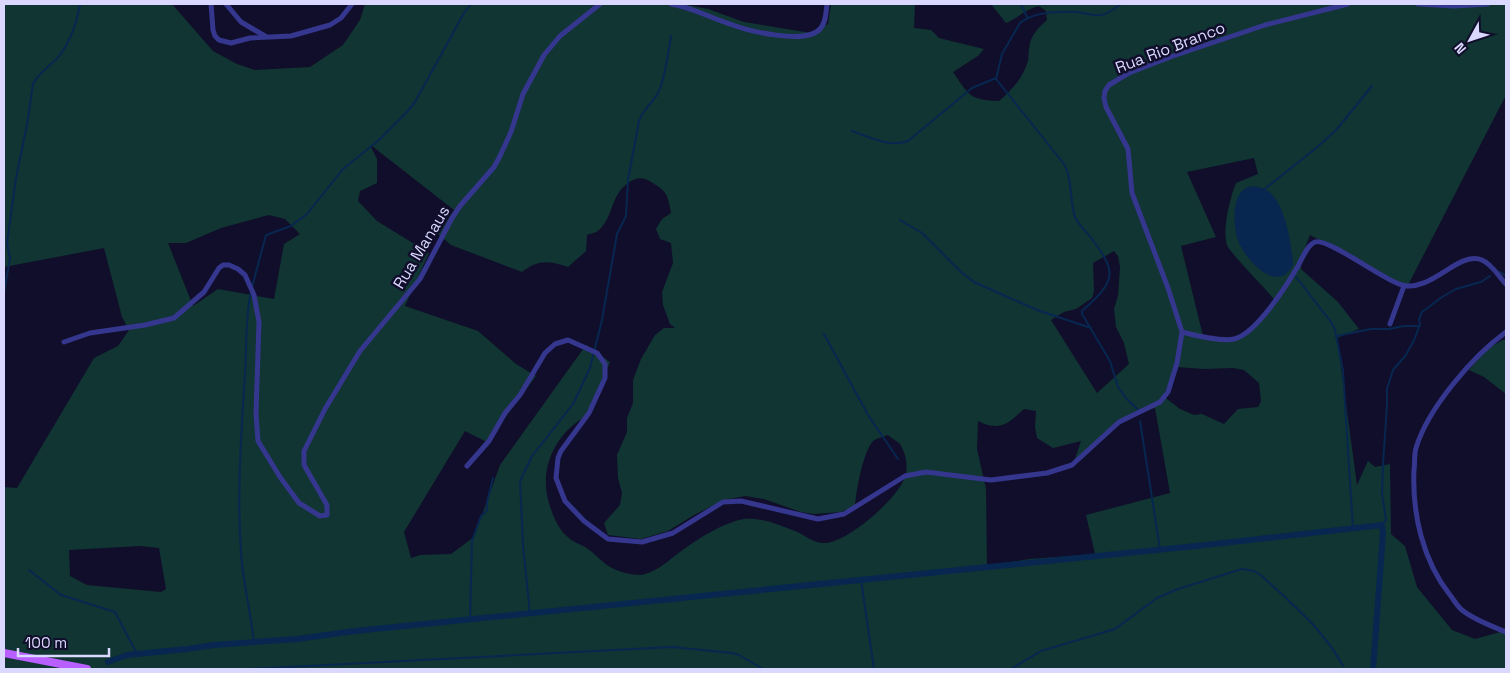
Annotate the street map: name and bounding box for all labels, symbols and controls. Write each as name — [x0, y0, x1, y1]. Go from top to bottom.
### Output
north arrow — [1445, 15, 1495, 65]
street label: Rua Rio Branco — [1112, 17, 1228, 78]
text: N — [1450, 39, 1470, 58]
street label: Rua Manaus — [388, 202, 454, 293]
scale bar — [18, 626, 109, 658]
text: 100 m — [25, 633, 67, 652]

